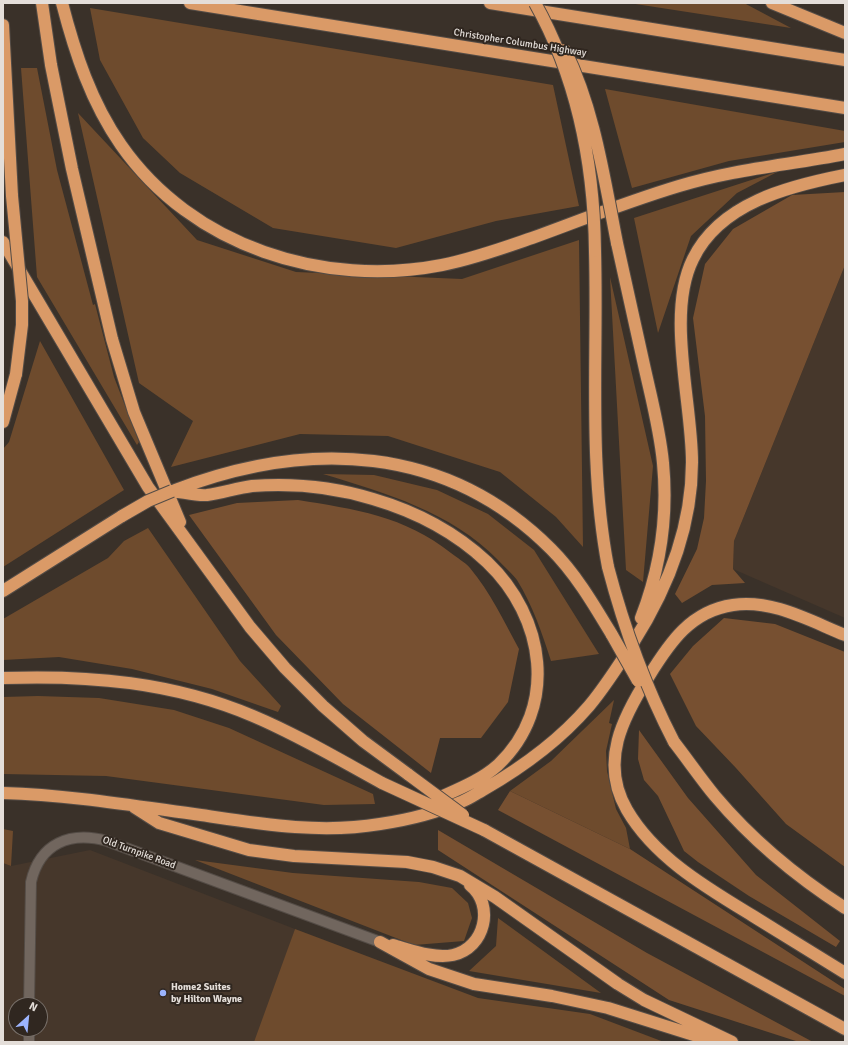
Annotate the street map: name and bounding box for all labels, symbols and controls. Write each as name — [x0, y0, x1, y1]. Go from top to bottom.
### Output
street label: Christopher Columbus Highway — [453, 27, 587, 59]
street label: Old Turnpike Road — [101, 834, 177, 872]
place label: Home2 Suites by Hilton Wayne — [171, 981, 242, 1004]
marker: Home2 Suites by Hilton Wayne — [158, 988, 168, 998]
north arrow — [8, 997, 48, 1037]
text: N — [27, 999, 40, 1014]

